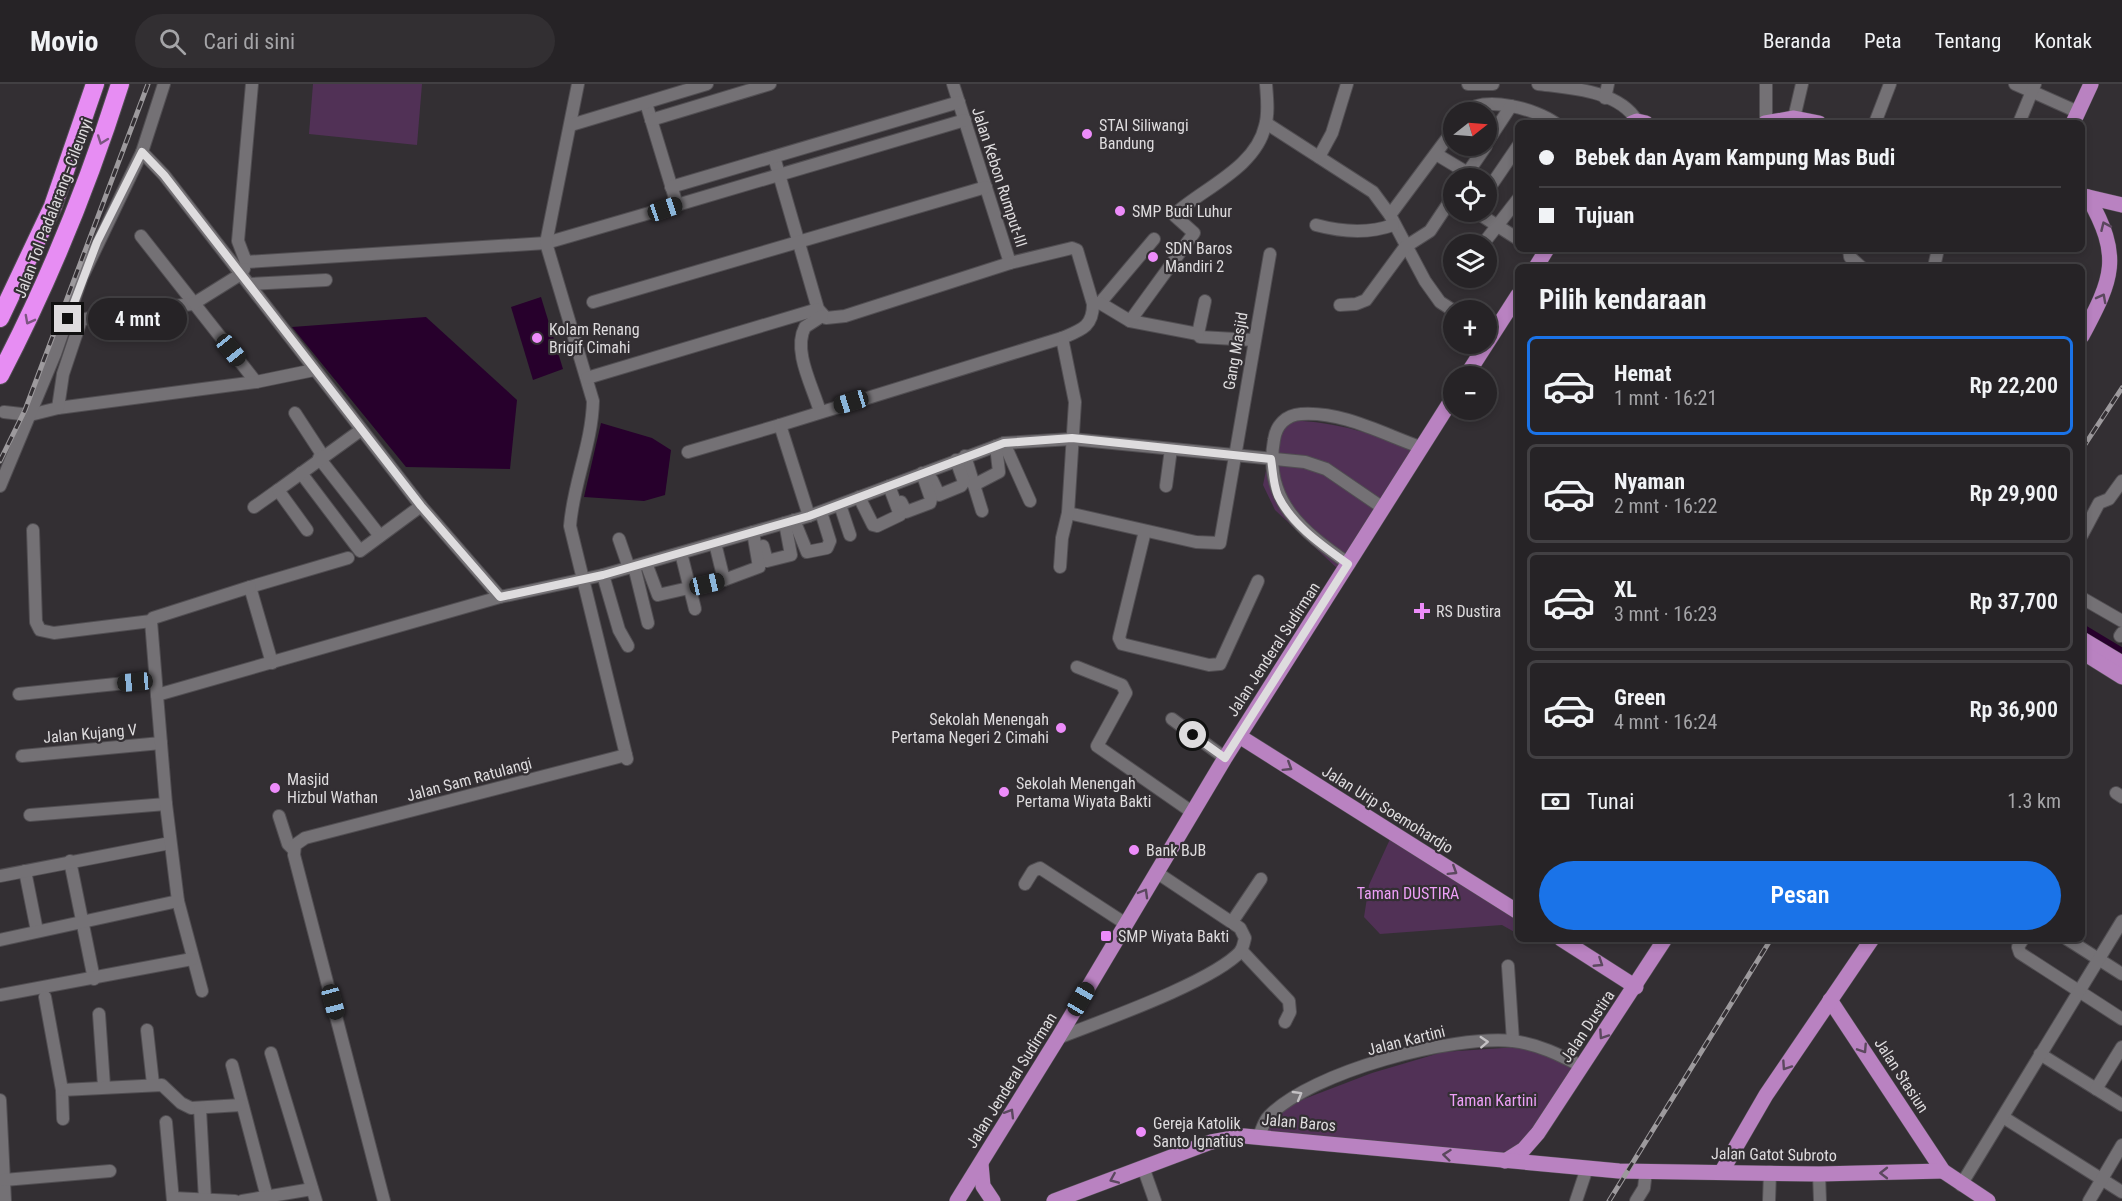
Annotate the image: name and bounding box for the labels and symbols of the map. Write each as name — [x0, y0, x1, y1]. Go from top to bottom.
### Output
north arrow — [1443, 102, 1497, 156]
street label: Jalan Kebon Rumput-III — [968, 105, 1031, 250]
street label: Jalan Tol Padalarang–Cileunyi — [10, 116, 97, 301]
place label: STAI Siliwangi Bandung — [1099, 116, 1189, 153]
marker: STAI Siliwangi Bandung — [1080, 127, 1094, 141]
one-way arrow — [96, 134, 109, 145]
car — [645, 195, 685, 223]
place label: SMP Budi Luhur — [1132, 202, 1232, 221]
marker: SMP Budi Luhur — [1113, 204, 1127, 218]
one-way arrow — [2100, 221, 2112, 232]
place label: SDN Baros Mandiri 2 — [1165, 239, 1232, 276]
marker: SDN Baros Mandiri 2 — [1146, 250, 1160, 264]
one-way arrow — [2095, 294, 2106, 304]
callout: 4 mnt — [89, 298, 188, 340]
route end — [54, 305, 81, 332]
street label: Gang Masjid — [1219, 311, 1252, 391]
one-way arrow — [24, 314, 36, 325]
place label: Kolam Renang Brigif Cimahi — [549, 320, 640, 357]
car — [213, 330, 249, 370]
marker: Kolam Renang Brigif Cimahi — [530, 331, 544, 345]
car — [831, 388, 871, 416]
car — [687, 571, 727, 597]
street label: Jalan Jenderal Sudirman — [1223, 579, 1324, 720]
marker: RS Dustira — [1413, 602, 1431, 620]
place label: RS Dustira — [1436, 602, 1501, 621]
car — [116, 671, 154, 693]
place label: Sekolah Menengah Pertama Negeri 2 Cimahi — [891, 710, 1049, 747]
street label: Jalan Kujang V — [42, 720, 138, 747]
marker: Sekolah Menengah Pertama Negeri 2 Cimahi — [1054, 721, 1068, 735]
route start — [1179, 721, 1206, 748]
street label: Jalan Sam Ratulangi — [404, 754, 534, 805]
one-way arrow — [1281, 760, 1292, 771]
street label: Jalan Urip Soemohardjo — [1319, 761, 1457, 857]
place label: Masjid Hizbul Wathan — [287, 770, 378, 807]
place label: Sekolah Menengah Pertama Wiyata Bakti — [1016, 774, 1151, 811]
marker: Masjid Hizbul Wathan — [268, 781, 282, 795]
marker: Sekolah Menengah Pertama Wiyata Bakti — [997, 785, 1011, 799]
place label: Bank BJB — [1146, 841, 1206, 860]
marker: Bank BJB — [1127, 843, 1141, 857]
one-way arrow — [1446, 864, 1457, 875]
park label: Taman DUSTIRA — [1357, 884, 1459, 903]
one-way arrow — [1136, 889, 1148, 899]
place label: SMP Wiyata Bakti — [1118, 927, 1229, 946]
marker: SMP Wiyata Bakti — [1099, 929, 1113, 943]
one-way arrow — [1593, 955, 1603, 967]
car — [1064, 979, 1098, 1019]
car — [320, 982, 346, 1022]
street label: Jalan Dustira — [1556, 987, 1618, 1066]
street label: Jalan Jenderal Sudirman — [962, 1009, 1061, 1151]
street label: Jalan Kartini — [1365, 1022, 1447, 1059]
one-way arrow — [1599, 1028, 1610, 1039]
street label: Jalan Stasiun — [1870, 1034, 1933, 1116]
one-way arrow — [1480, 1035, 1489, 1048]
one-way arrow — [1855, 1042, 1866, 1053]
one-way arrow — [1782, 1059, 1793, 1070]
one-way arrow — [1292, 1091, 1302, 1102]
park label: Taman Kartini — [1449, 1091, 1537, 1110]
one-way arrow — [1002, 1109, 1014, 1119]
street label: Jalan Baros — [1261, 1110, 1337, 1135]
place label: Gereja Katolik Santo Ignatius — [1153, 1114, 1244, 1151]
marker: Gereja Katolik Santo Ignatius — [1134, 1125, 1148, 1139]
street label: Jalan Gatot Subroto — [1711, 1144, 1837, 1165]
one-way arrow — [1442, 1149, 1452, 1162]
one-way arrow — [1880, 1167, 1889, 1179]
one-way arrow — [1109, 1172, 1120, 1184]

